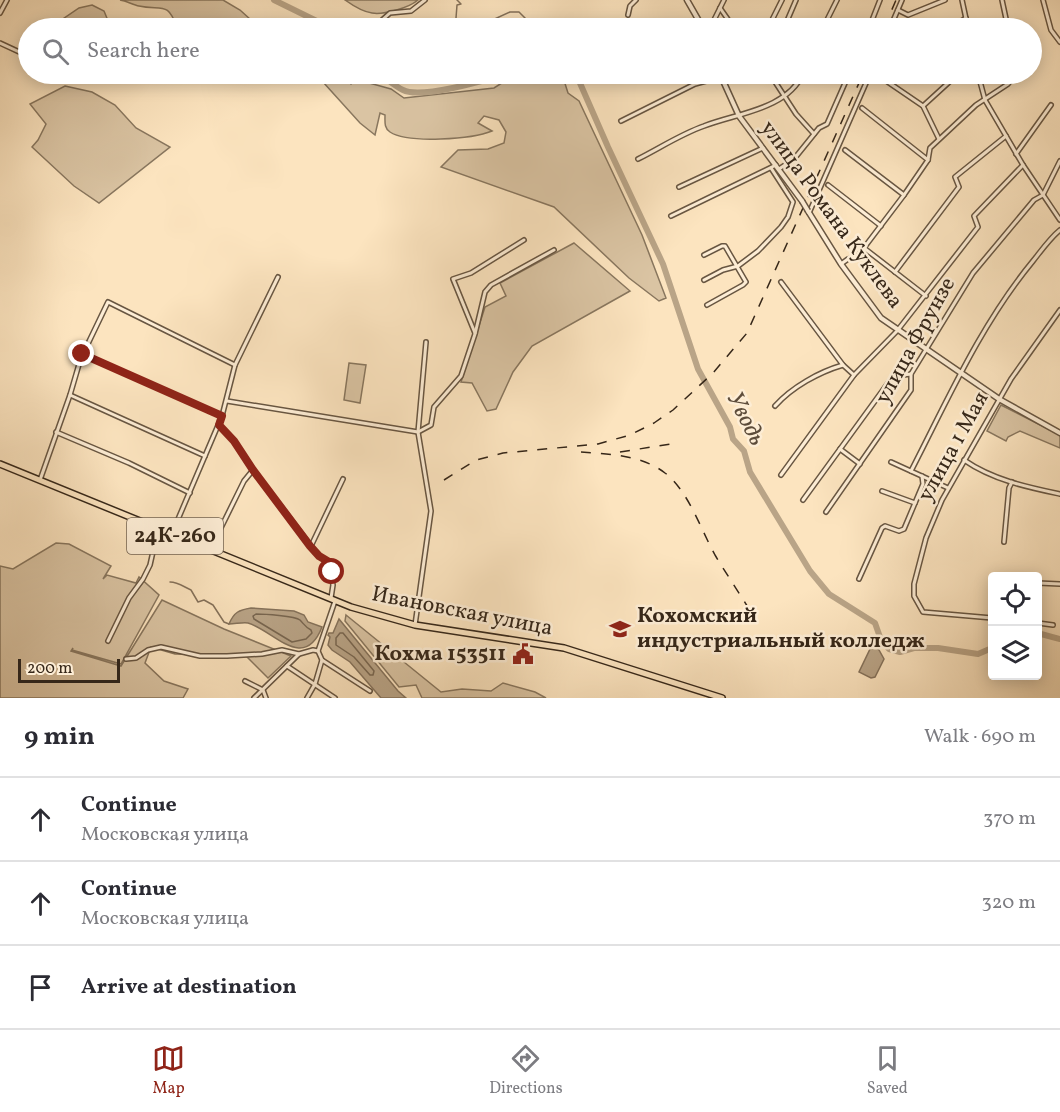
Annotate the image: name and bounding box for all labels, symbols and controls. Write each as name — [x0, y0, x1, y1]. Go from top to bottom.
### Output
search box — [18, 18, 1042, 84]
icon: search — [39, 35, 72, 68]
text: Search here — [87, 36, 200, 67]
street label: улица Романа Куклева — [752, 115, 910, 315]
street label: улица Фрунзе — [868, 272, 964, 410]
route end — [68, 340, 94, 366]
water label: Уводь — [717, 386, 773, 452]
street label: улица 1 Мая — [911, 386, 997, 508]
road number: 24К-260 — [127, 518, 223, 554]
route start — [318, 558, 344, 584]
map controls — [988, 572, 1042, 680]
button: locate — [988, 572, 1042, 626]
street label: Ивановская улица — [369, 579, 555, 645]
place label: Кохомский индустриальный колледж — [637, 601, 925, 657]
school or university icon: Кохомский индустриальный колледж — [608, 617, 632, 641]
button: layers — [988, 626, 1042, 680]
place label: Кохма 153511 — [374, 639, 506, 670]
public building icon: Кохма 153511 — [511, 642, 535, 666]
scale bar — [18, 656, 120, 684]
text: 200 m — [27, 658, 72, 680]
text: 9 min — [24, 719, 95, 755]
text: Walk · 690 m — [924, 723, 1036, 751]
text: Continue — [81, 790, 177, 821]
icon: ahead — [24, 803, 57, 836]
text: 370 m — [983, 805, 1036, 833]
text: Московская улица — [81, 821, 249, 849]
text: Continue — [81, 874, 177, 905]
icon: ahead — [24, 887, 57, 920]
text: 320 m — [981, 889, 1036, 917]
text: Московская улица — [81, 905, 249, 933]
icon: arrive — [24, 971, 57, 1004]
text: Arrive at destination — [81, 972, 297, 1003]
tab: Map — [152, 1042, 185, 1100]
tab: Directions — [489, 1042, 563, 1100]
tab: Saved — [867, 1042, 908, 1100]

